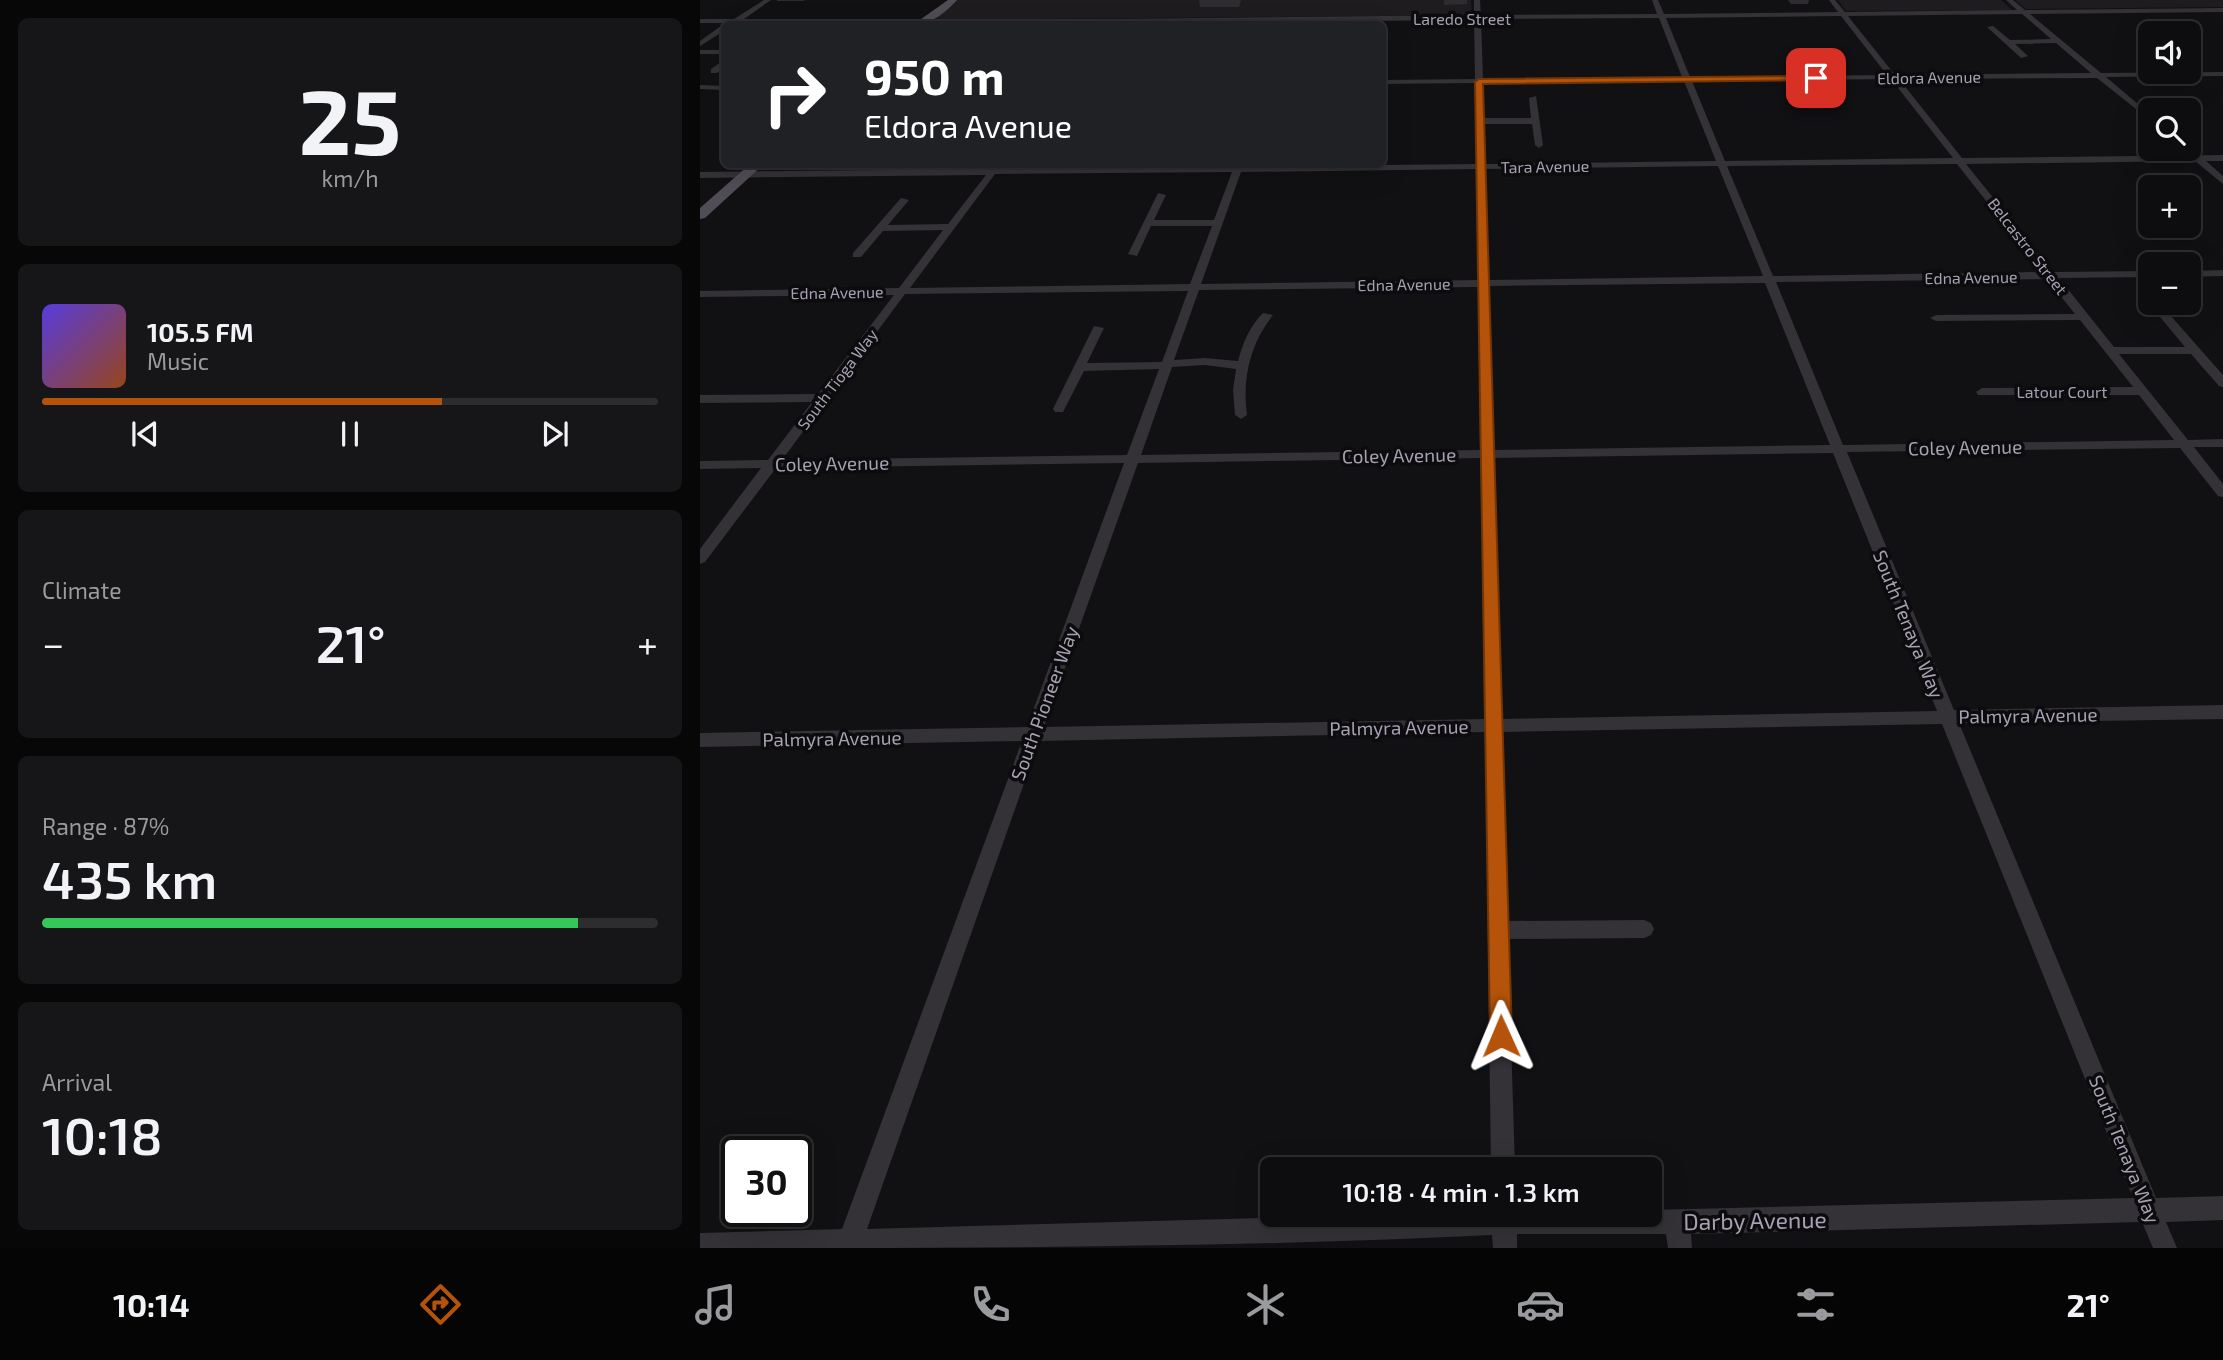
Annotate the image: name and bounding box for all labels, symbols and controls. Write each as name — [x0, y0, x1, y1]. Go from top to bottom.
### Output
street label: Laredo Street — [1413, 9, 1511, 28]
map controls — [2138, 21, 2201, 315]
button: sound — [2138, 21, 2201, 84]
text: 950 m — [864, 46, 1005, 105]
pin — [1786, 48, 1846, 108]
icon: right — [749, 49, 840, 140]
icon: arrive — [1797, 59, 1835, 97]
text: 25 — [298, 64, 402, 173]
street label: Eldora Avenue — [1877, 67, 1981, 87]
button: search — [2138, 98, 2201, 161]
text: Eldora Avenue — [864, 106, 1072, 144]
street label: Tara Avenue — [1501, 156, 1589, 176]
text: km/h — [321, 164, 379, 192]
button: + — [2138, 175, 2201, 238]
street label: Belcastro Street — [1984, 194, 2072, 298]
button: − — [2138, 252, 2201, 315]
street label: Edna Avenue — [1924, 267, 2018, 287]
street label: Edna Avenue — [1357, 274, 1451, 294]
street label: Edna Avenue — [790, 282, 884, 302]
text: 105.5 FM — [147, 316, 254, 347]
street label: South Tioga Way — [793, 324, 881, 433]
text: Music — [147, 347, 209, 375]
street label: Latour Court — [2017, 382, 2107, 401]
icon: previous — [126, 415, 164, 453]
icon: pause — [331, 415, 369, 453]
icon: next — [536, 415, 574, 453]
street label: Coley Avenue — [1908, 435, 2022, 459]
street label: Coley Avenue — [1342, 443, 1456, 467]
street label: Coley Avenue — [775, 451, 889, 475]
street label: South Tenaya Way — [1869, 547, 1949, 701]
text: Climate — [42, 576, 122, 604]
text: 21° — [316, 611, 386, 673]
text: − — [42, 620, 64, 666]
text: + — [637, 620, 658, 666]
street label: South Pioneer Way — [1005, 623, 1083, 783]
street label: Palmyra Avenue — [1958, 702, 2098, 728]
street label: Palmyra Avenue — [1329, 714, 1469, 740]
street label: Palmyra Avenue — [762, 725, 902, 751]
text: Range · 87% — [42, 812, 169, 840]
text: 435 km — [42, 847, 217, 909]
position arrow — [1464, 999, 1538, 1073]
text: Arrival — [42, 1068, 112, 1096]
street label: South Tenaya Way — [2085, 1072, 2165, 1226]
text: 10:18 — [42, 1103, 163, 1165]
speed limit sign: 30 — [721, 1136, 812, 1227]
text: 10:18 · 4 min · 1.3 km — [1342, 1176, 1580, 1207]
street label: Darby Avenue — [1683, 1205, 1827, 1235]
icon: directions — [416, 1280, 465, 1329]
icon: music — [691, 1280, 740, 1329]
icon: phone — [966, 1280, 1015, 1329]
icon: climate — [1241, 1280, 1290, 1329]
icon: car — [1516, 1280, 1565, 1329]
icon: filters — [1791, 1280, 1840, 1329]
text: 10:14 — [113, 1285, 190, 1323]
text: 21° — [2066, 1285, 2110, 1323]

